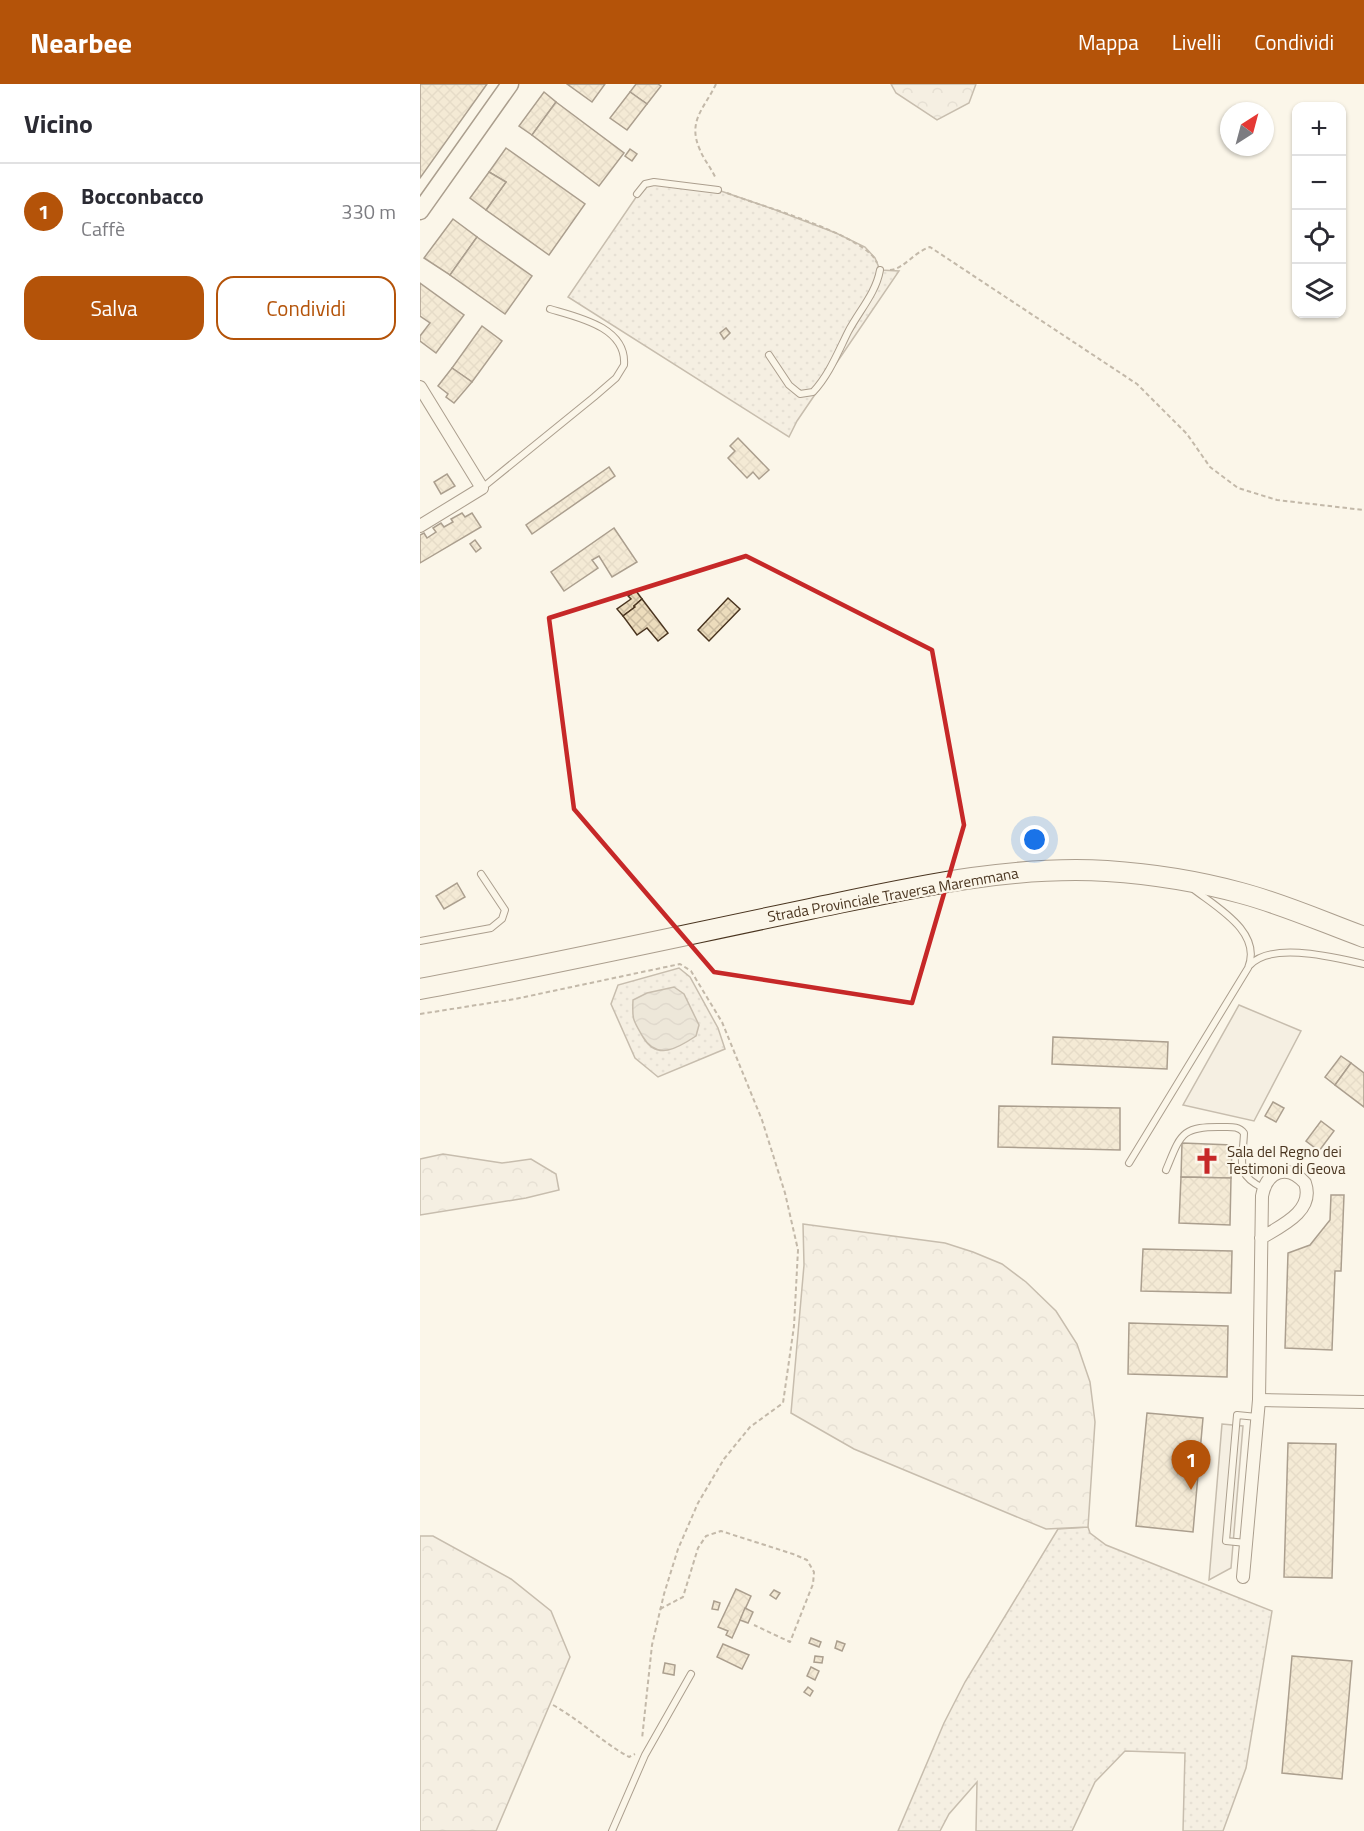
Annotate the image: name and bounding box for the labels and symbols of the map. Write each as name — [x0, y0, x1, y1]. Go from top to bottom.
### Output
north arrow — [1220, 102, 1274, 156]
your location — [1020, 825, 1049, 854]
street label: Strada Provinciale Traversa Maremmana — [766, 861, 1021, 928]
place label: Sala del Regno dei Testimoni di Geova — [1227, 1140, 1346, 1180]
church icon: Sala del Regno dei Testimoni di Geova — [1192, 1146, 1222, 1176]
pin: 1 — [1172, 1440, 1210, 1490]

